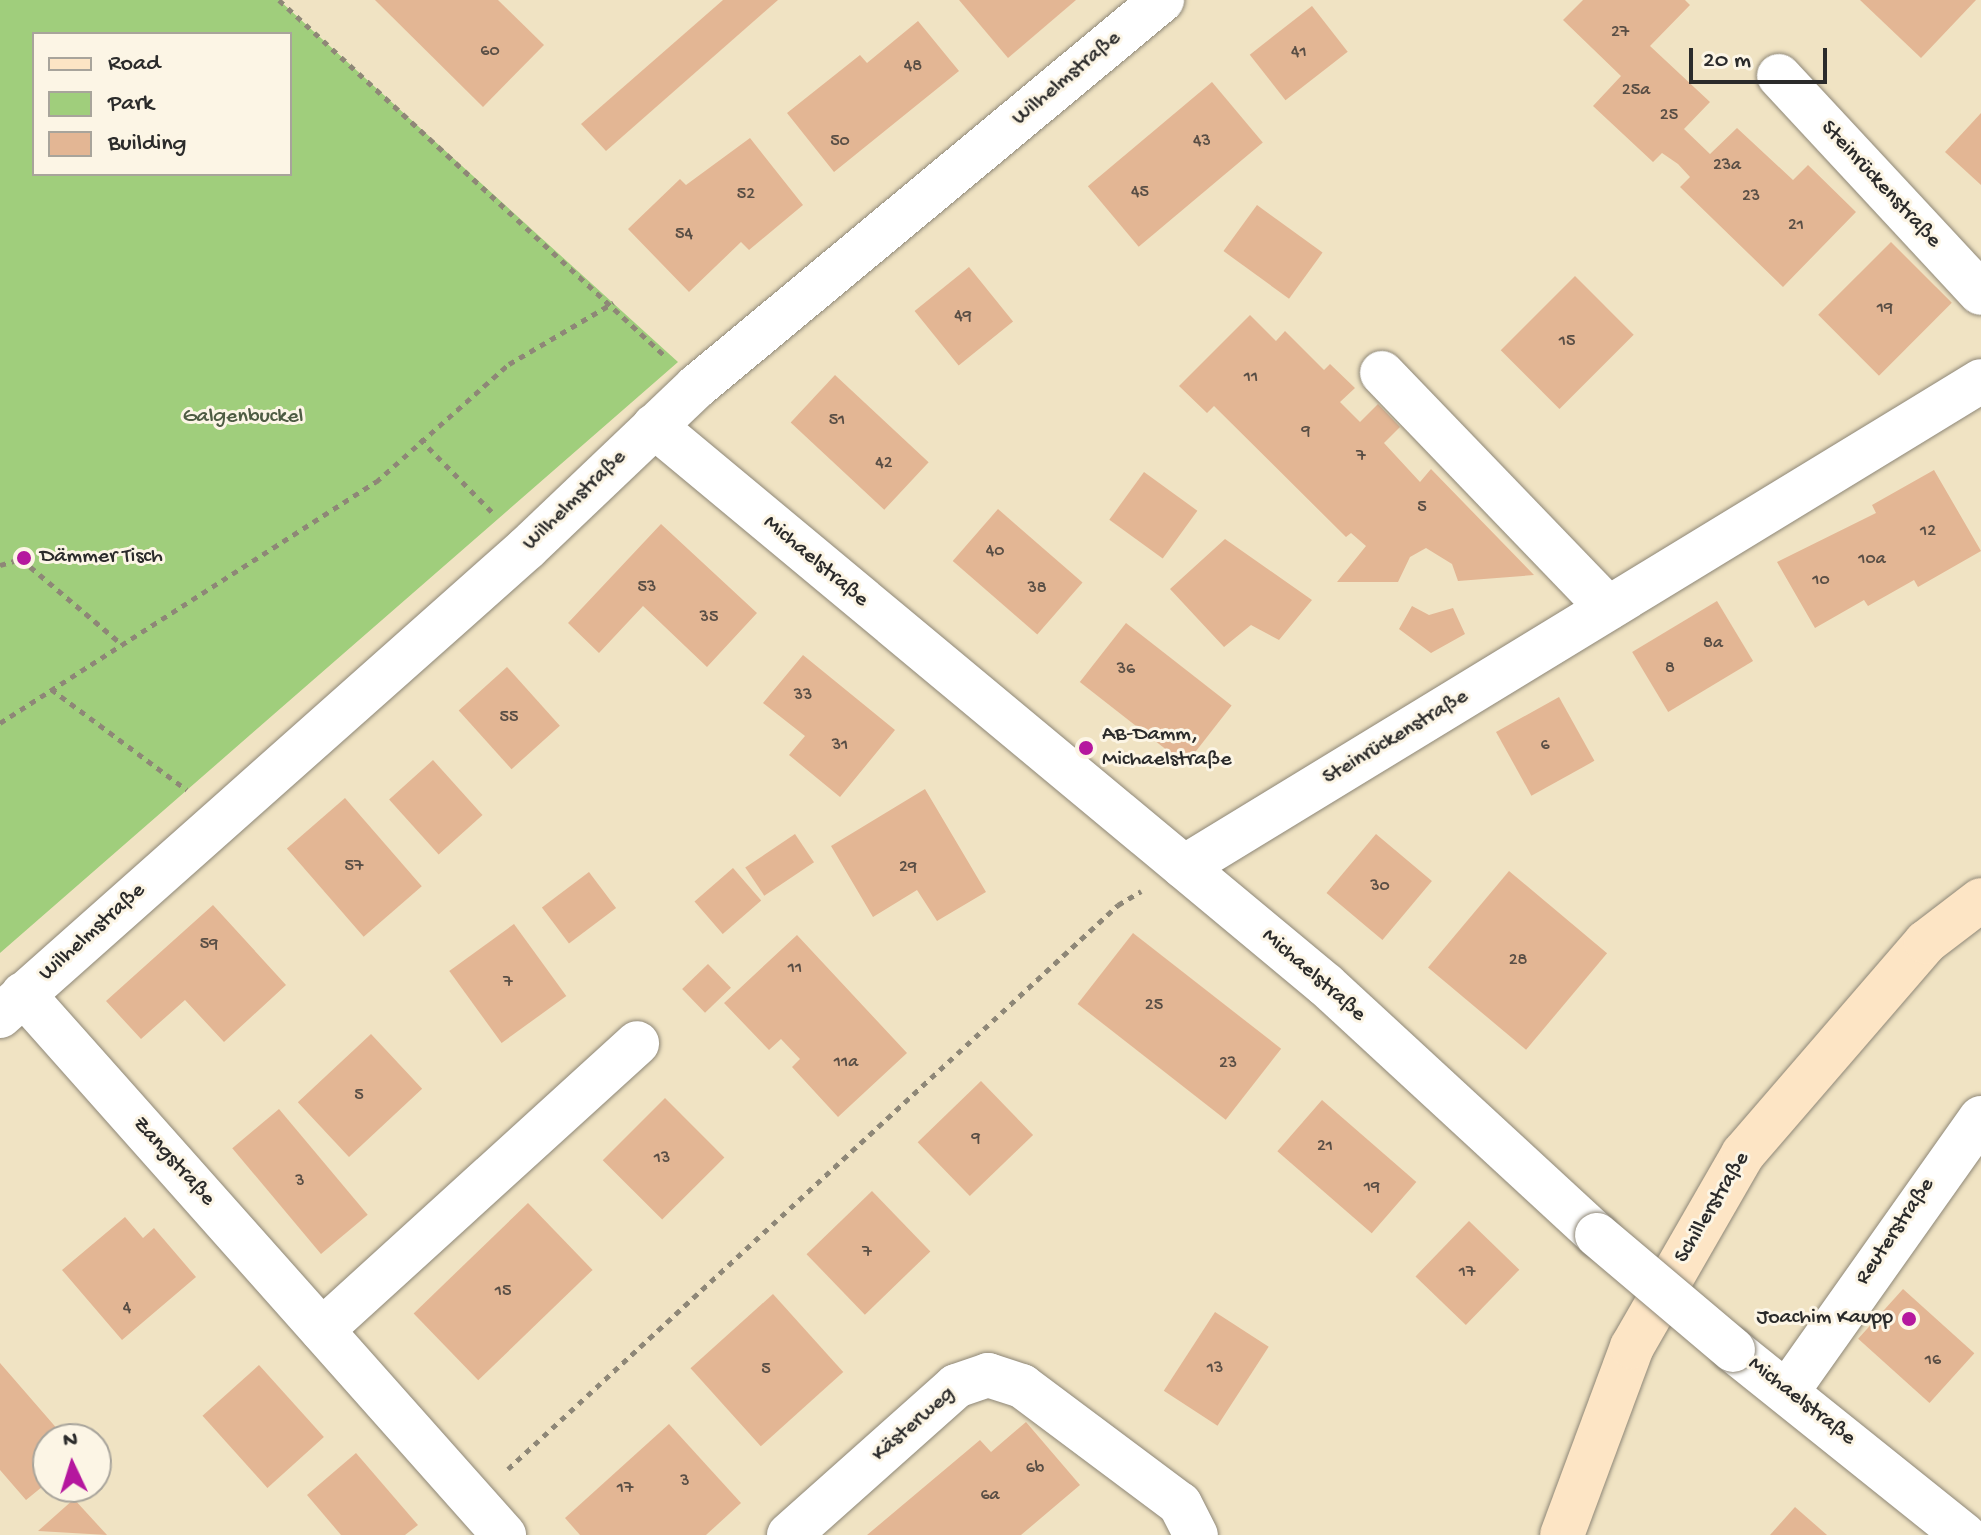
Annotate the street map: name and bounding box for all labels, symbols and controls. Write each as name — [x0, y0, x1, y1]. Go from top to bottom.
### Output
house number: 27 — [1611, 22, 1629, 44]
street label: Wilhelmstraße — [1007, 26, 1127, 132]
legend — [32, 32, 292, 176]
scale bar — [1693, 32, 1831, 82]
house number: 60 — [480, 41, 500, 63]
house number: 41 — [1291, 42, 1307, 64]
text: 20 m — [1703, 47, 1751, 76]
text: Road — [108, 50, 160, 79]
house number: 48 — [904, 56, 922, 78]
house number: 25a — [1622, 80, 1650, 102]
text: Park — [108, 90, 154, 119]
house number: 25 — [1660, 105, 1678, 127]
street label: Steinrückenstraße — [1814, 116, 1946, 254]
text: Building — [108, 130, 186, 159]
house number: 50 — [830, 131, 850, 153]
house number: 43 — [1193, 131, 1211, 153]
house number: 23a — [1713, 155, 1741, 177]
house number: 45 — [1131, 182, 1149, 204]
house number: 52 — [737, 184, 755, 206]
house number: 23 — [1742, 186, 1760, 208]
house number: 21 — [1788, 215, 1804, 237]
house number: 54 — [675, 224, 693, 246]
house number: 19 — [1877, 298, 1893, 320]
house number: 49 — [954, 306, 972, 328]
house number: 15 — [1559, 331, 1575, 353]
house number: 11 — [1244, 367, 1258, 389]
park label: Galgenbuckel — [183, 405, 303, 431]
house number: 51 — [829, 410, 845, 432]
house number: 9 — [1301, 421, 1311, 443]
street label: Wilhelmstraße — [518, 445, 632, 557]
house number: 7 — [1356, 446, 1366, 468]
house number: 42 — [875, 453, 893, 475]
house number: 5 — [1417, 497, 1427, 519]
street label: Michaelstraße — [757, 510, 873, 614]
house number: 12 — [1920, 521, 1936, 543]
house number: 40 — [986, 541, 1004, 563]
place label: Dämmer Tisch — [40, 545, 163, 571]
marker: Dämmer Tisch — [15, 549, 33, 567]
house number: 10a — [1858, 549, 1886, 571]
house number: 10 — [1812, 570, 1830, 592]
house number: 53 — [638, 577, 656, 599]
house number: 38 — [1027, 578, 1047, 600]
house number: 35 — [700, 607, 718, 629]
house number: 8a — [1703, 633, 1723, 655]
house number: 8 — [1665, 658, 1675, 680]
house number: 36 — [1117, 659, 1135, 681]
street label: Steinrückenstraße — [1319, 684, 1473, 792]
house number: 33 — [794, 685, 812, 707]
house number: 55 — [500, 707, 518, 729]
place label: AB-Damm, Michaelstraße — [1102, 722, 1232, 774]
house number: 31 — [832, 735, 848, 757]
house number: 6 — [1540, 735, 1550, 757]
marker: AB-Damm, Michaelstraße — [1077, 739, 1095, 757]
house number: 57 — [345, 856, 363, 878]
house number: 29 — [899, 857, 917, 879]
house number: 30 — [1370, 876, 1390, 898]
street label: Wilhelmstraße — [34, 878, 152, 988]
street label: Michaelstraße — [1255, 924, 1371, 1028]
house number: 59 — [200, 934, 218, 956]
house number: 28 — [1509, 950, 1527, 972]
house number: 11 — [788, 958, 802, 980]
house number: 7 — [503, 972, 513, 994]
house number: 25 — [1145, 995, 1163, 1017]
house number: 11a — [834, 1052, 858, 1074]
house number: 23 — [1219, 1053, 1237, 1075]
house number: 5 — [354, 1085, 364, 1107]
street label: Zangstraße — [126, 1112, 220, 1212]
house number: 9 — [971, 1128, 981, 1150]
house number: 21 — [1317, 1136, 1333, 1158]
house number: 13 — [654, 1148, 670, 1170]
street label: Schillerstraße — [1670, 1148, 1756, 1268]
house number: 3 — [295, 1171, 305, 1193]
street label: Reuterstraße — [1851, 1174, 1941, 1290]
house number: 19 — [1364, 1177, 1380, 1199]
house number: 7 — [862, 1242, 872, 1264]
house number: 17 — [1459, 1262, 1475, 1284]
house number: 15 — [495, 1281, 511, 1303]
house number: 4 — [123, 1298, 131, 1320]
place label: Joachim Kaupp — [1757, 1306, 1893, 1332]
marker: Joachim Kaupp — [1900, 1310, 1918, 1328]
house number: 16 — [1925, 1350, 1941, 1372]
street label: Michaelstraße — [1742, 1352, 1860, 1452]
house number: 13 — [1207, 1358, 1223, 1380]
house number: 5 — [761, 1359, 771, 1381]
street label: Kästerweg — [867, 1382, 961, 1468]
north arrow — [32, 1423, 112, 1503]
text: N — [62, 1428, 79, 1455]
house number: 6b — [1026, 1458, 1044, 1480]
house number: 3 — [680, 1471, 690, 1493]
house number: 17 — [617, 1478, 633, 1500]
house number: 6a — [980, 1485, 1000, 1507]

